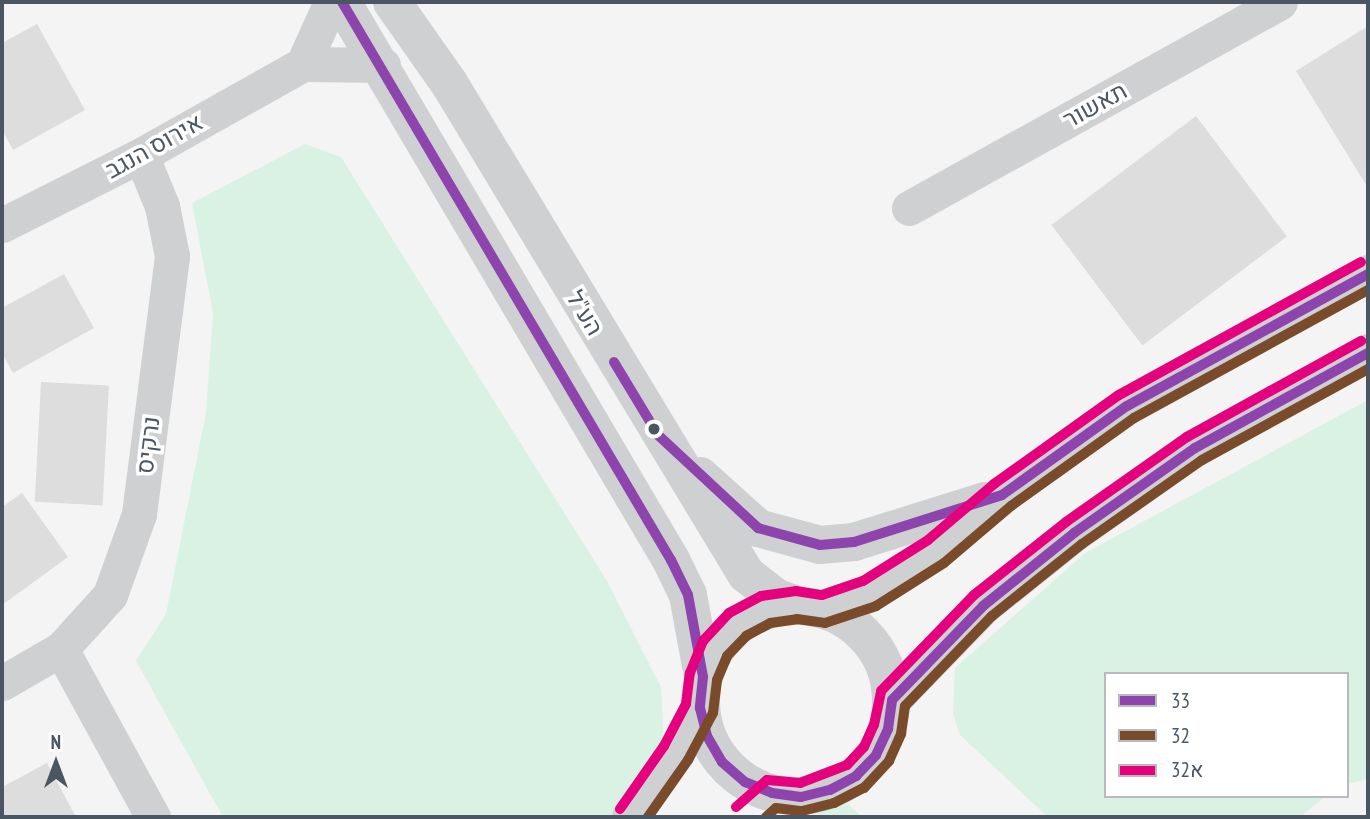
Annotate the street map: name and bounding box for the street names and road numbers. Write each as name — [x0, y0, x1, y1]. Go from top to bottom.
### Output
street label: תאשור — [1058, 76, 1132, 134]
street label: אירוס הנגב — [100, 108, 208, 184]
street label: הע"ל — [561, 285, 609, 341]
street label: נרקיס — [130, 414, 166, 476]

